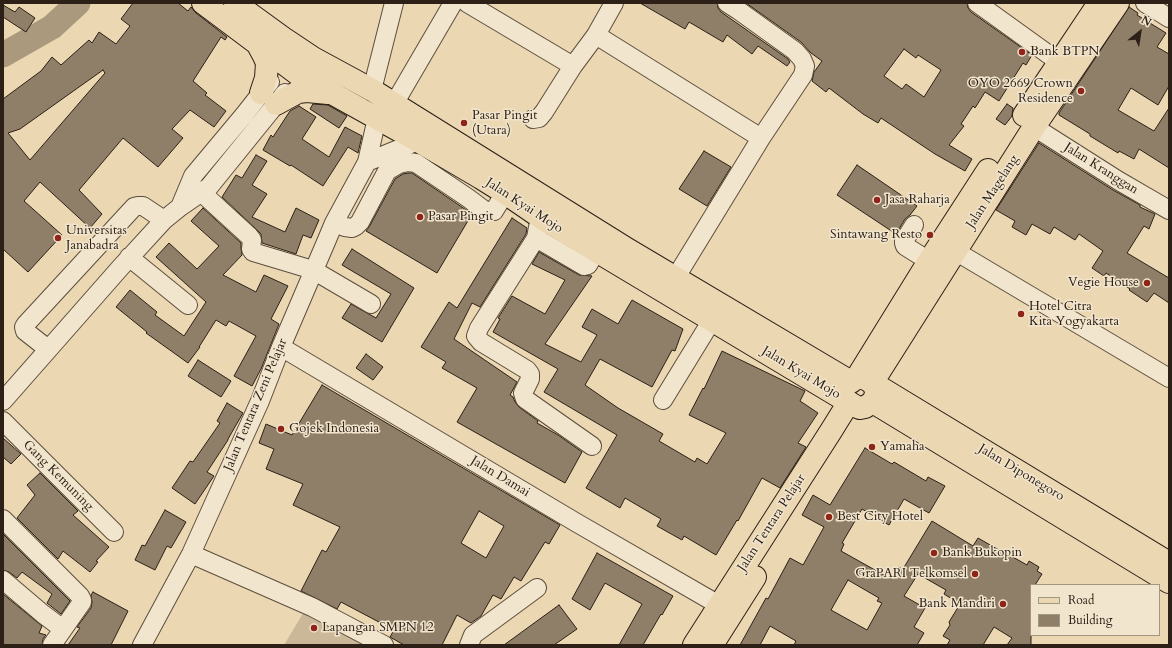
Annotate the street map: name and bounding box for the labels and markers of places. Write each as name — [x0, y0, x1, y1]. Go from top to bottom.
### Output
place label: Bank BTPN — [1030, 44, 1099, 60]
marker: Bank BTPN — [1017, 47, 1027, 57]
place label: OYO 2669 Crown Residence — [968, 76, 1073, 107]
marker: OYO 2669 Crown Residence — [1076, 86, 1086, 96]
place label: Pasar Pingit (Utara) — [472, 108, 537, 139]
marker: Pasar Pingit (Utara) — [459, 118, 469, 128]
place label: Jasa Raharja — [885, 192, 950, 208]
marker: Jasa Raharja — [872, 195, 882, 205]
place label: Pasar Pingit — [428, 209, 493, 225]
marker: Pasar Pingit — [415, 212, 425, 222]
place label: Universitas Janabadra — [66, 223, 127, 254]
place label: Sintawang Resto — [830, 227, 922, 243]
marker: Sintawang Resto — [925, 230, 935, 240]
marker: Universitas Janabadra — [53, 233, 63, 243]
place label: Vegie House — [1068, 275, 1139, 291]
marker: Vegie House — [1142, 278, 1152, 288]
place label: Hotel Citra Kita Yogyakarta — [1029, 299, 1119, 330]
marker: Hotel Citra Kita Yogyakarta — [1016, 309, 1026, 319]
place label: Gojek Indonesia — [289, 421, 379, 437]
marker: Gojek Indonesia — [276, 424, 286, 434]
place label: Yamaha — [880, 439, 925, 455]
marker: Yamaha — [867, 442, 877, 452]
place label: Best City Hotel — [837, 509, 923, 525]
marker: Best City Hotel — [824, 512, 834, 522]
place label: Bank Bukopin — [942, 545, 1022, 561]
marker: Bank Bukopin — [929, 548, 939, 558]
place label: GraPARI Telkomsel — [855, 566, 967, 582]
marker: GraPARI Telkomsel — [970, 569, 980, 579]
place label: Bank Mandiri — [918, 596, 995, 612]
marker: Bank Mandiri — [998, 599, 1008, 609]
place label: Lapangan SMPN 12 — [322, 620, 434, 636]
marker: Lapangan SMPN 12 — [309, 623, 319, 633]

